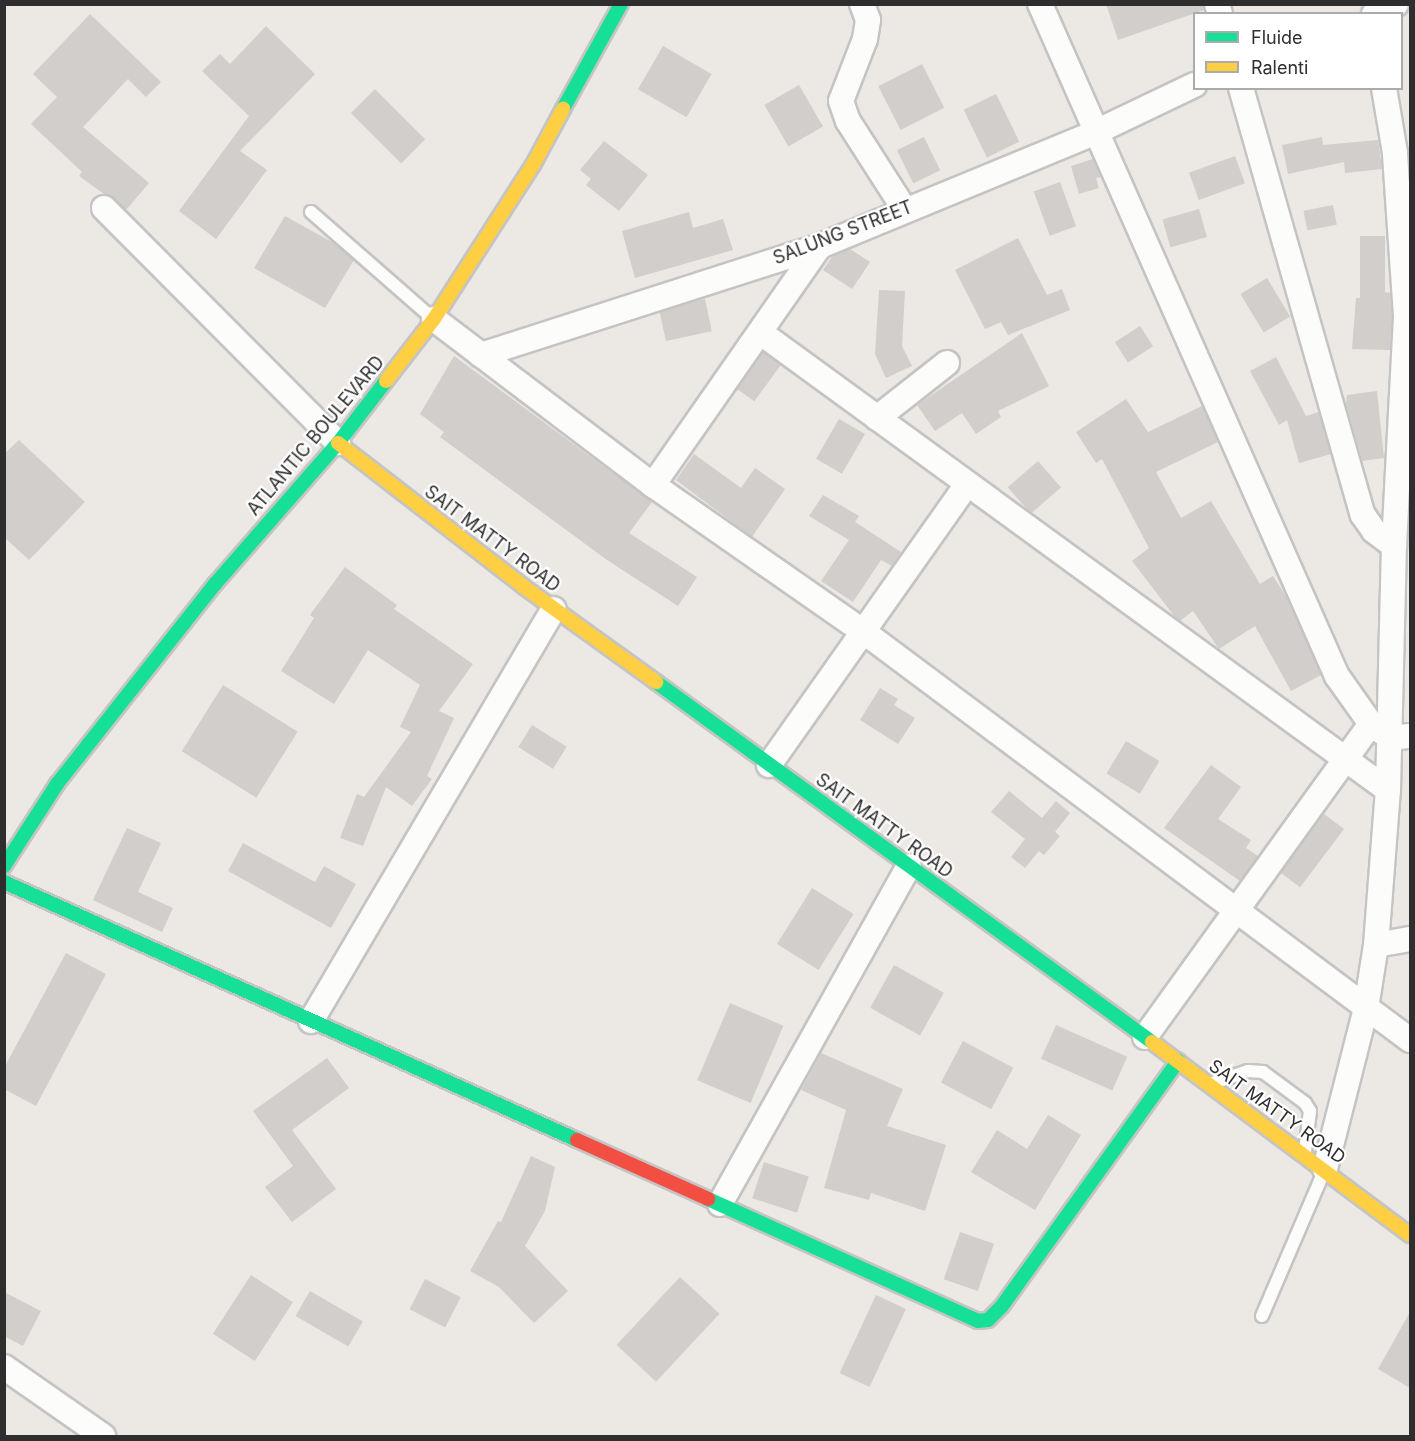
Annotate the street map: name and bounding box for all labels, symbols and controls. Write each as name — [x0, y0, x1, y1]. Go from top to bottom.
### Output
legend — [1193, 12, 1403, 90]
text: Fluide — [1251, 27, 1303, 48]
text: Ralenti — [1251, 57, 1308, 78]
street label: SALUNG STREET — [770, 196, 916, 270]
street label: ATLANTIC BOULEVARD — [243, 352, 389, 520]
street label: SAIT MATTY ROAD — [420, 481, 564, 597]
street label: SAIT MATTY ROAD — [811, 769, 957, 883]
street label: SAIT MATTY ROAD — [1204, 1055, 1350, 1169]

